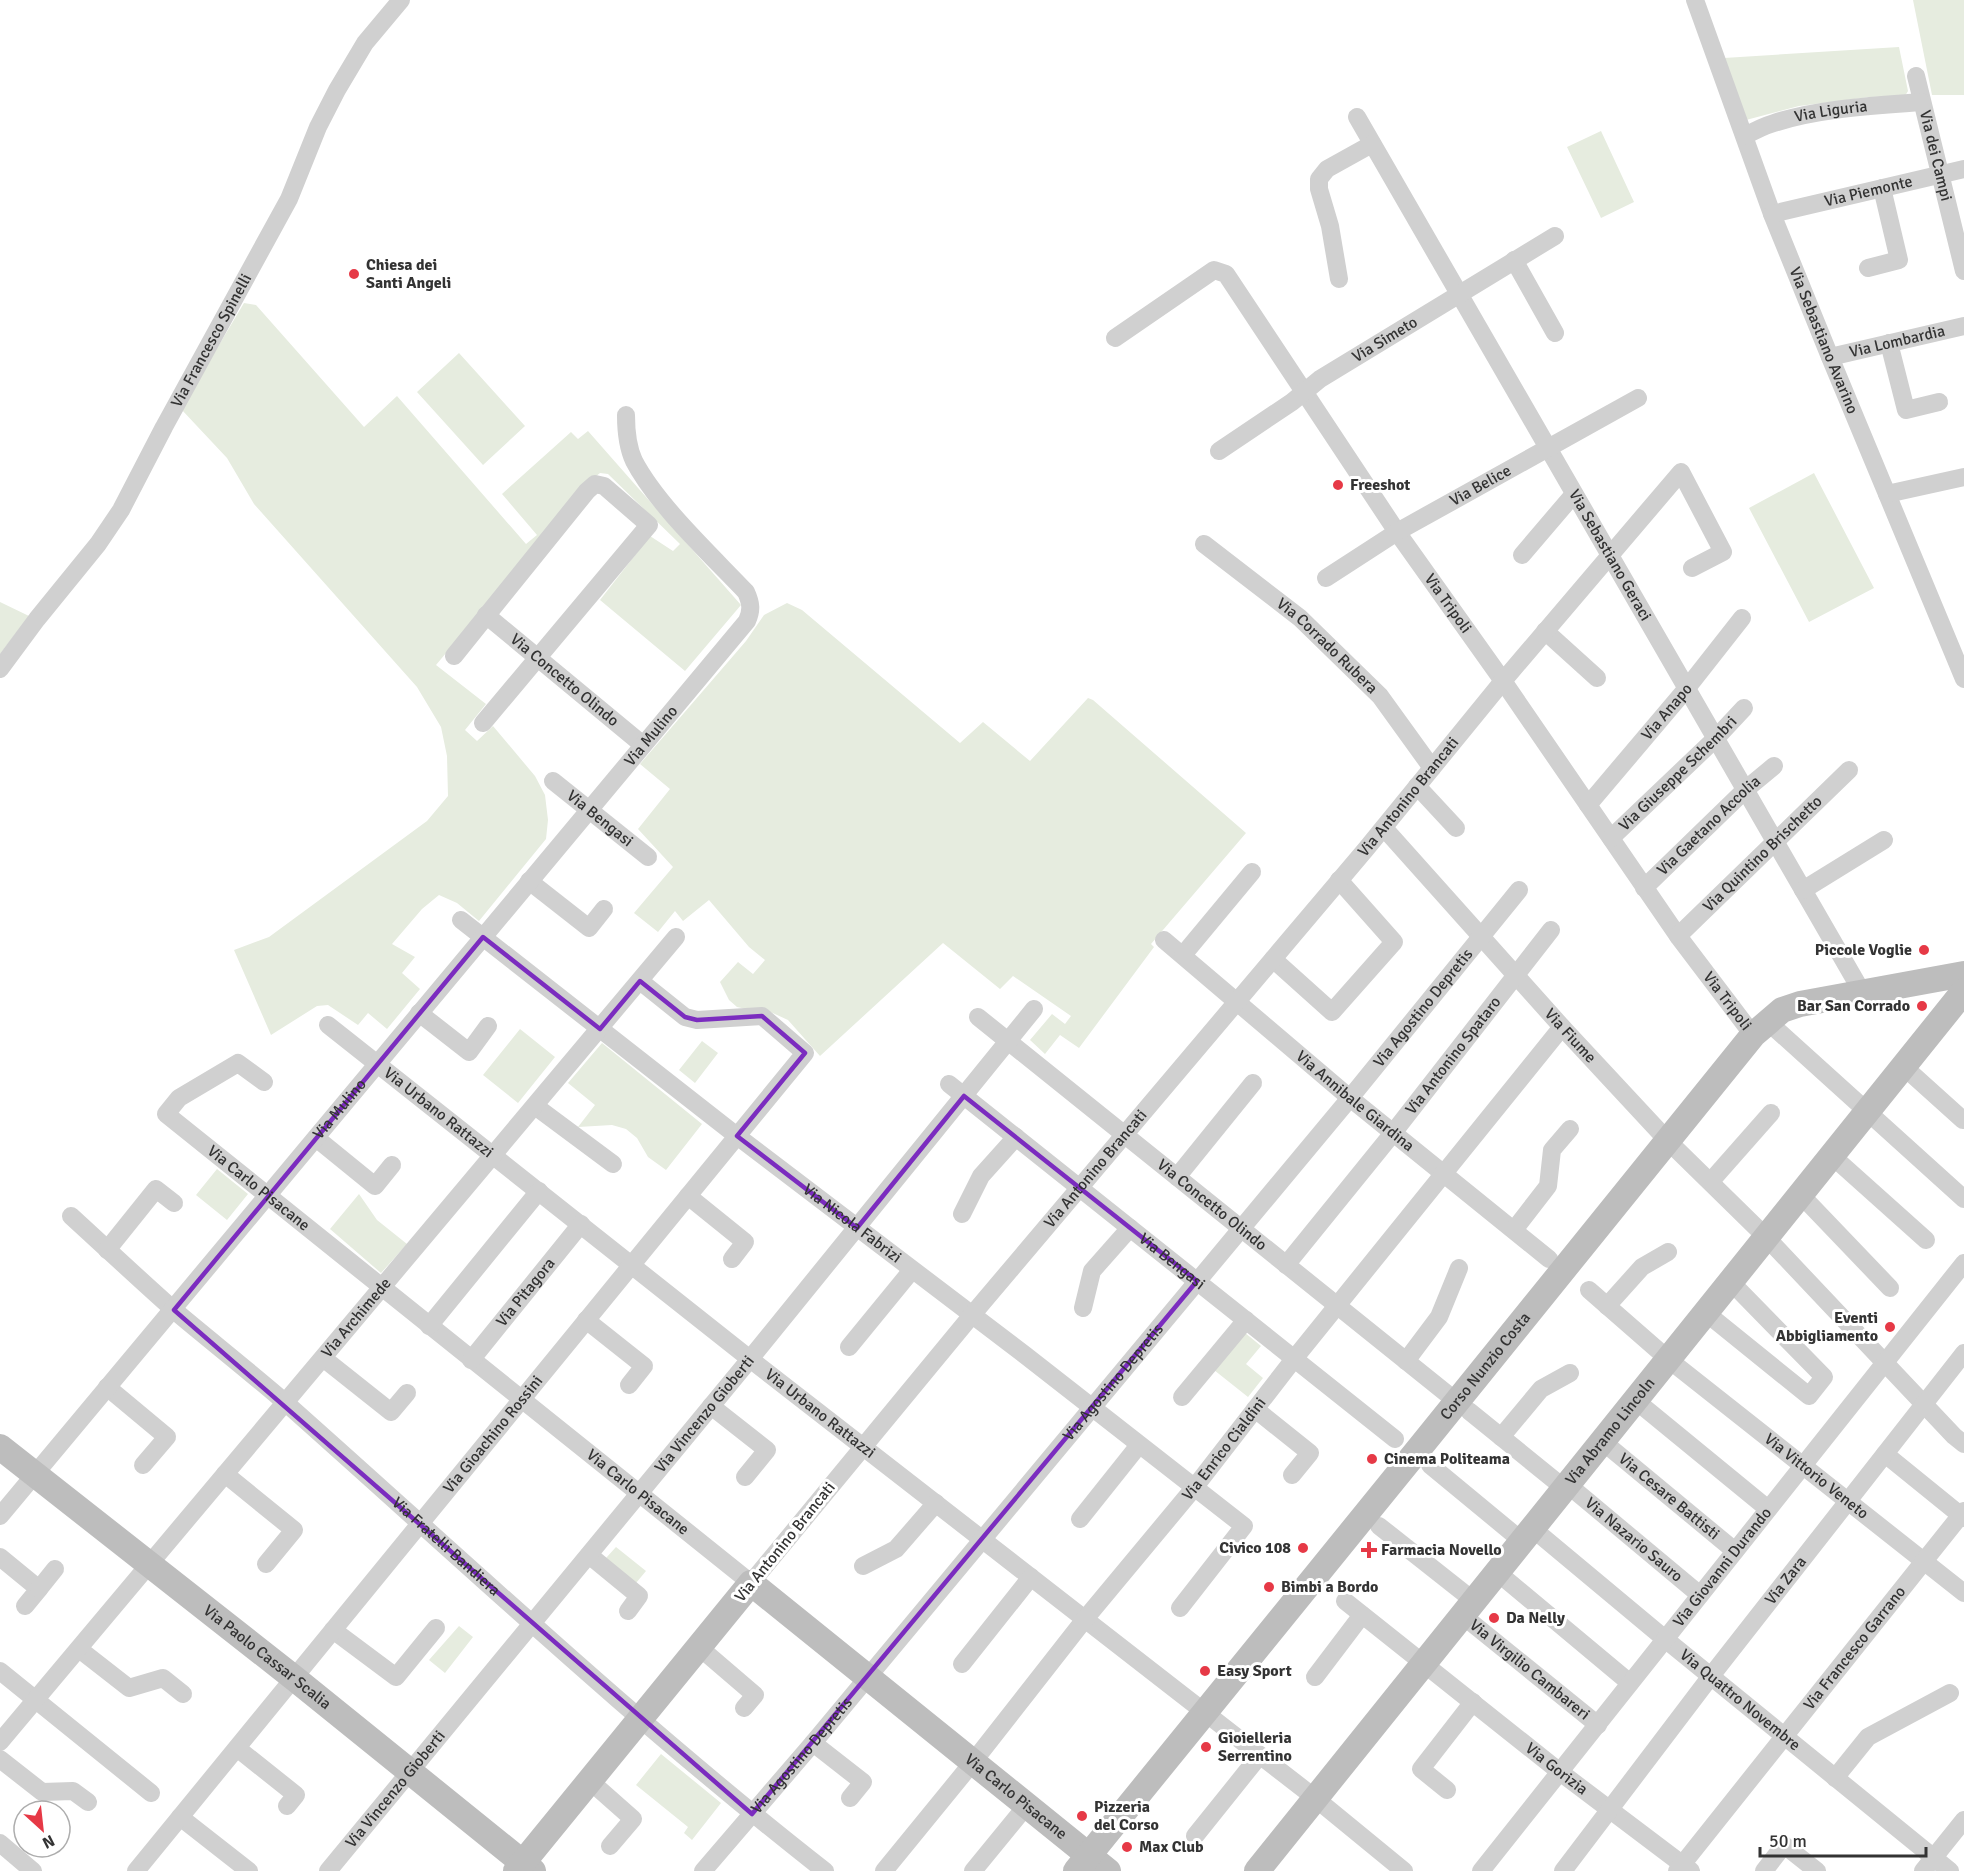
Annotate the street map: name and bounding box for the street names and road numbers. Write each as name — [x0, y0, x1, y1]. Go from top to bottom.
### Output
street label: Via Liguria — [1792, 96, 1868, 127]
street label: Via dei Campi — [1915, 108, 1956, 203]
street label: Via Piemonte — [1822, 171, 1914, 211]
street label: Via Sebastiano Avarino — [1785, 264, 1863, 417]
street label: Via Francesco Spinelli — [167, 270, 256, 411]
street label: Via Simeto — [1348, 312, 1421, 367]
street label: Via Lombardia — [1847, 321, 1947, 362]
street label: Via Belice — [1446, 461, 1515, 511]
street label: Via Sebastiano Geraci — [1564, 486, 1656, 625]
street label: Via Tripoli — [1420, 570, 1476, 637]
street label: Via Corrado Rubera — [1273, 594, 1382, 698]
street label: Via Concetto Olindo — [506, 629, 623, 731]
street label: Via Anapo — [1637, 679, 1697, 745]
street label: Via Mulino — [620, 702, 682, 770]
street label: Via Giuseppe Schembri — [1615, 712, 1741, 835]
street label: Via Antonino Brancati — [1354, 733, 1463, 861]
street label: Via Gaetano Accolia — [1653, 771, 1765, 880]
street label: Via Bengasi — [563, 786, 637, 851]
street label: Via Quintino Brischetto — [1699, 791, 1827, 916]
street label: Via Agostino Depretis — [1369, 945, 1477, 1071]
street label: Via Tripoli — [1699, 968, 1756, 1034]
street label: Via Antonino Spataro — [1401, 993, 1505, 1119]
street label: Via Fiume — [1540, 1004, 1600, 1067]
street label: Via Annibale Giardina — [1292, 1046, 1418, 1156]
street label: Via Urbano Rattazzi — [380, 1063, 497, 1162]
street label: Via Mulino — [309, 1075, 371, 1144]
street label: Via Antonino Brancati — [1040, 1106, 1151, 1232]
street label: Via Carlo Pisacane — [203, 1141, 314, 1235]
street label: Via Concetto Olindo — [1153, 1155, 1271, 1255]
street label: Via Nicola Fabrizi — [799, 1180, 905, 1267]
street label: Via Bengasi — [1135, 1229, 1209, 1294]
street label: Via Pitagora — [492, 1254, 560, 1331]
street label: Via Archimede — [317, 1274, 396, 1362]
street label: Corso Nunzio Costa — [1436, 1308, 1535, 1424]
street label: Via Agostino Depretis — [1059, 1320, 1168, 1445]
street label: Via Vincenzo Gioberti — [650, 1351, 759, 1477]
street label: Via Urbano Rattazzi — [761, 1364, 879, 1463]
street label: Via Gioachino Rossini — [439, 1371, 547, 1497]
street label: Via Abramo Lincoln — [1561, 1373, 1659, 1489]
street label: Via Enrico Cialdini — [1178, 1393, 1270, 1505]
street label: Via Vittorio Veneto — [1760, 1429, 1873, 1524]
street label: Via Carlo Pisacane — [582, 1445, 693, 1539]
street label: Via Cesare Battisti — [1614, 1449, 1724, 1544]
street label: Via Antonino Brancati — [730, 1478, 840, 1606]
street label: Via Fratelli Bandiera — [388, 1493, 504, 1600]
street label: Via Nazario Sauro — [1581, 1493, 1687, 1586]
street label: Via Giovanni Durando — [1669, 1503, 1776, 1631]
street label: Via Zara — [1761, 1552, 1811, 1609]
street label: Via Francesco Garrano — [1799, 1582, 1910, 1714]
street label: Via Paolo Cassar Scalia — [199, 1601, 335, 1714]
street label: Via Virgilio Cambareri — [1465, 1615, 1594, 1724]
street label: Via Quattro Novembre — [1676, 1645, 1805, 1755]
street label: Via Agostino Depretis — [747, 1693, 857, 1818]
street label: Via Vincenzo Gioberti — [341, 1726, 450, 1852]
street label: Via Gorizia — [1521, 1738, 1592, 1799]
street label: Via Carlo Pisacane — [960, 1749, 1071, 1844]

